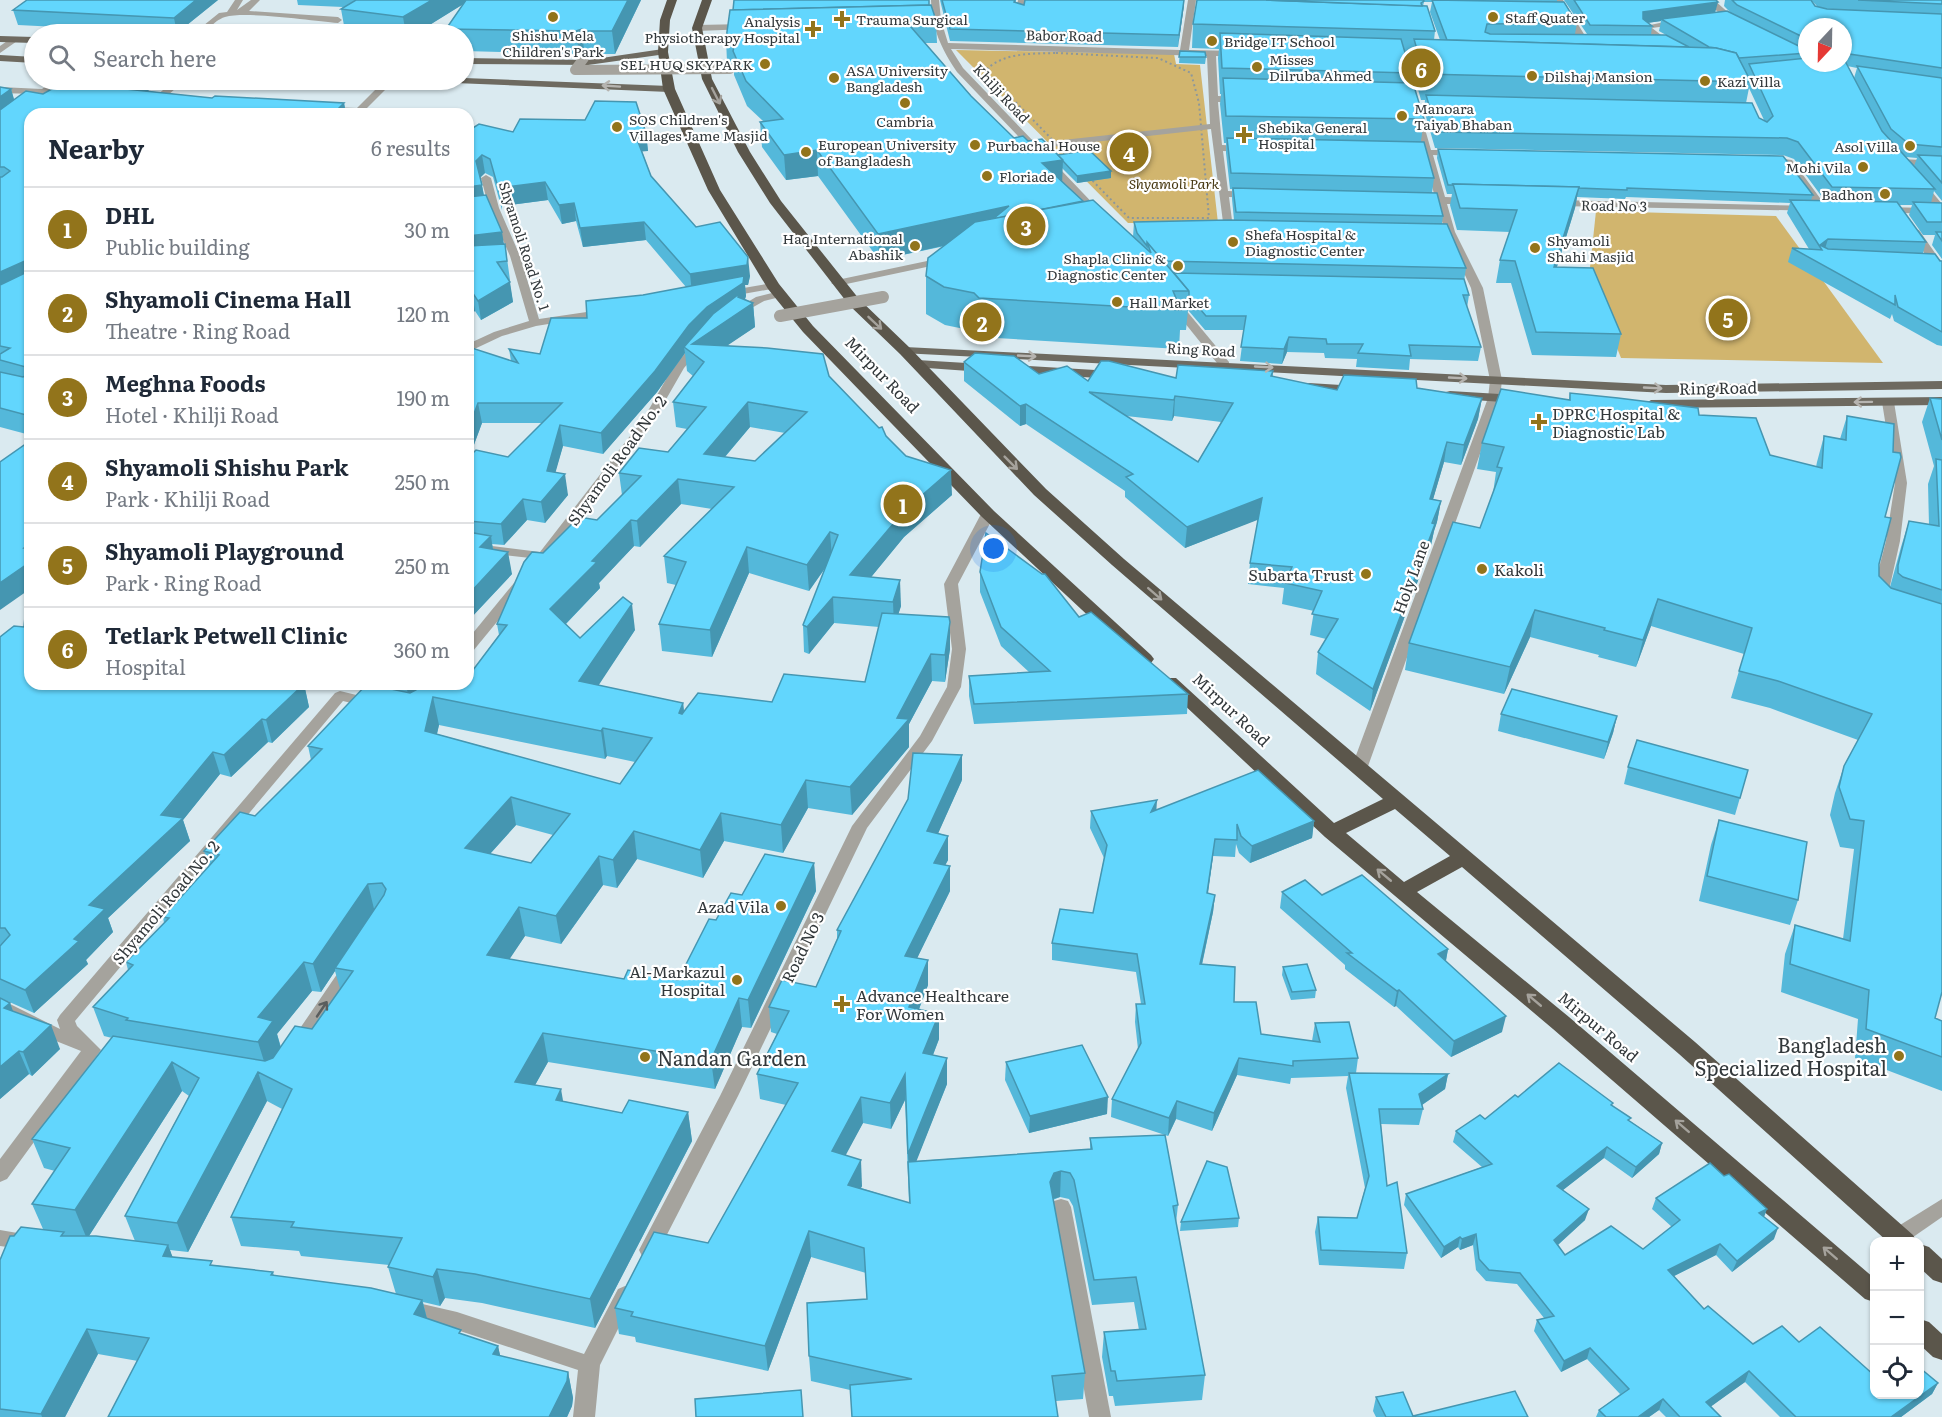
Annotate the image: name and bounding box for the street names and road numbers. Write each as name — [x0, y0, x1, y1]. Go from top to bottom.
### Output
street label: Babor Road — [1026, 24, 1103, 46]
street label: Khilji Road — [969, 59, 1035, 127]
street label: Shyamoli Road No. 1 — [495, 179, 555, 313]
street label: Road No 3 — [1581, 194, 1647, 216]
street label: Mirpur Road — [840, 330, 926, 418]
street label: Ring Road — [1166, 337, 1236, 361]
street label: Ring Road — [1679, 374, 1758, 400]
street label: Shyamoli Road No. 2 — [561, 390, 671, 530]
street label: Holy Lane — [1386, 537, 1434, 617]
street label: Mirpur Road — [1188, 667, 1276, 751]
street label: Shyamoli Road No. 2 — [106, 835, 224, 969]
street label: Road No 3 — [775, 908, 829, 986]
street label: Mirpur Road — [1554, 985, 1645, 1067]

